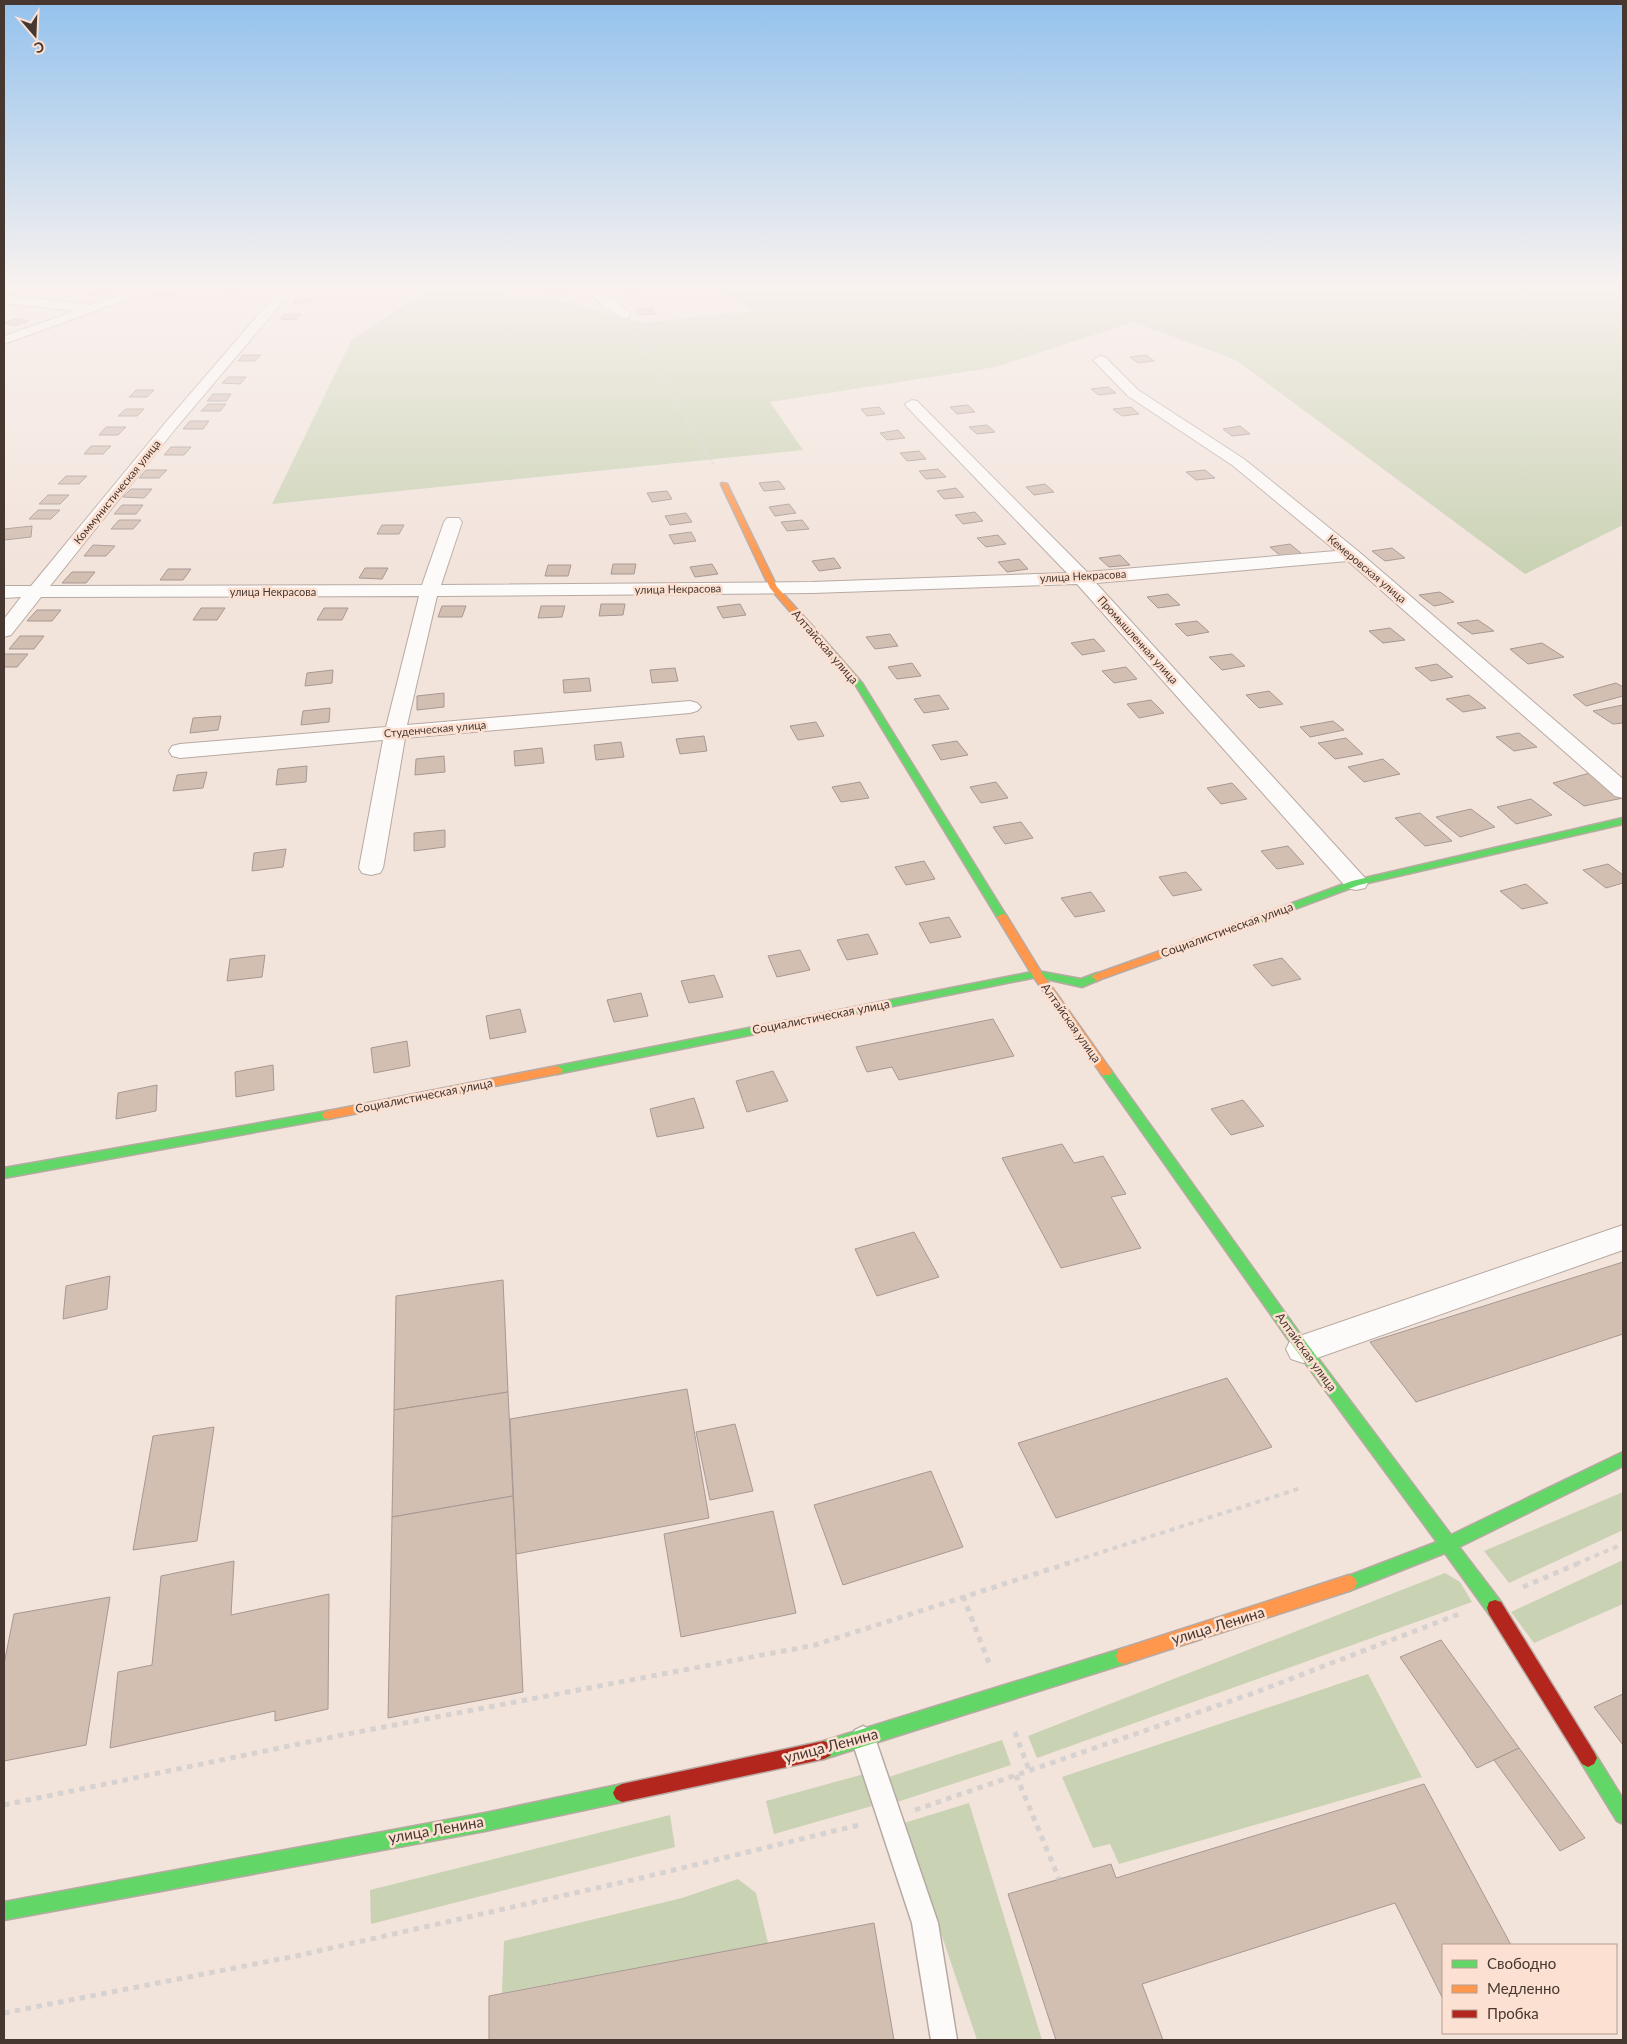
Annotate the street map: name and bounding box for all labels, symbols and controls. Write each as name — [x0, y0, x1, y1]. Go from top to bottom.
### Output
north arrow — [10, 10, 60, 60]
text: С — [32, 38, 47, 58]
street label: Коммунистическая улица — [71, 437, 163, 546]
street label: Кемеровская улица — [1325, 532, 1409, 605]
street label: улица Некрасова — [1039, 567, 1127, 584]
street label: улица Некрасова — [635, 581, 721, 596]
street label: улица Некрасова — [230, 585, 316, 598]
street label: Промышленная улица — [1096, 593, 1181, 686]
street label: Алтайская улица — [789, 606, 862, 687]
street label: Студенческая улица — [383, 718, 487, 739]
street label: Социалистическая улица — [1159, 899, 1295, 960]
street label: Алтайская улица — [1038, 980, 1104, 1065]
street label: Социалистическая улица — [751, 996, 891, 1037]
street label: Социалистическая улица — [354, 1075, 494, 1116]
street label: Алтайская улица — [1273, 1309, 1340, 1394]
street label: улица Ленина — [1169, 1602, 1266, 1648]
street label: улица Ленина — [782, 1724, 880, 1766]
street label: улица Ленина — [387, 1812, 485, 1846]
legend — [1442, 1944, 1617, 2034]
text: Свободно — [1487, 1954, 1556, 1972]
text: Медленно — [1487, 1979, 1560, 1997]
text: Пробка — [1487, 2004, 1539, 2022]

